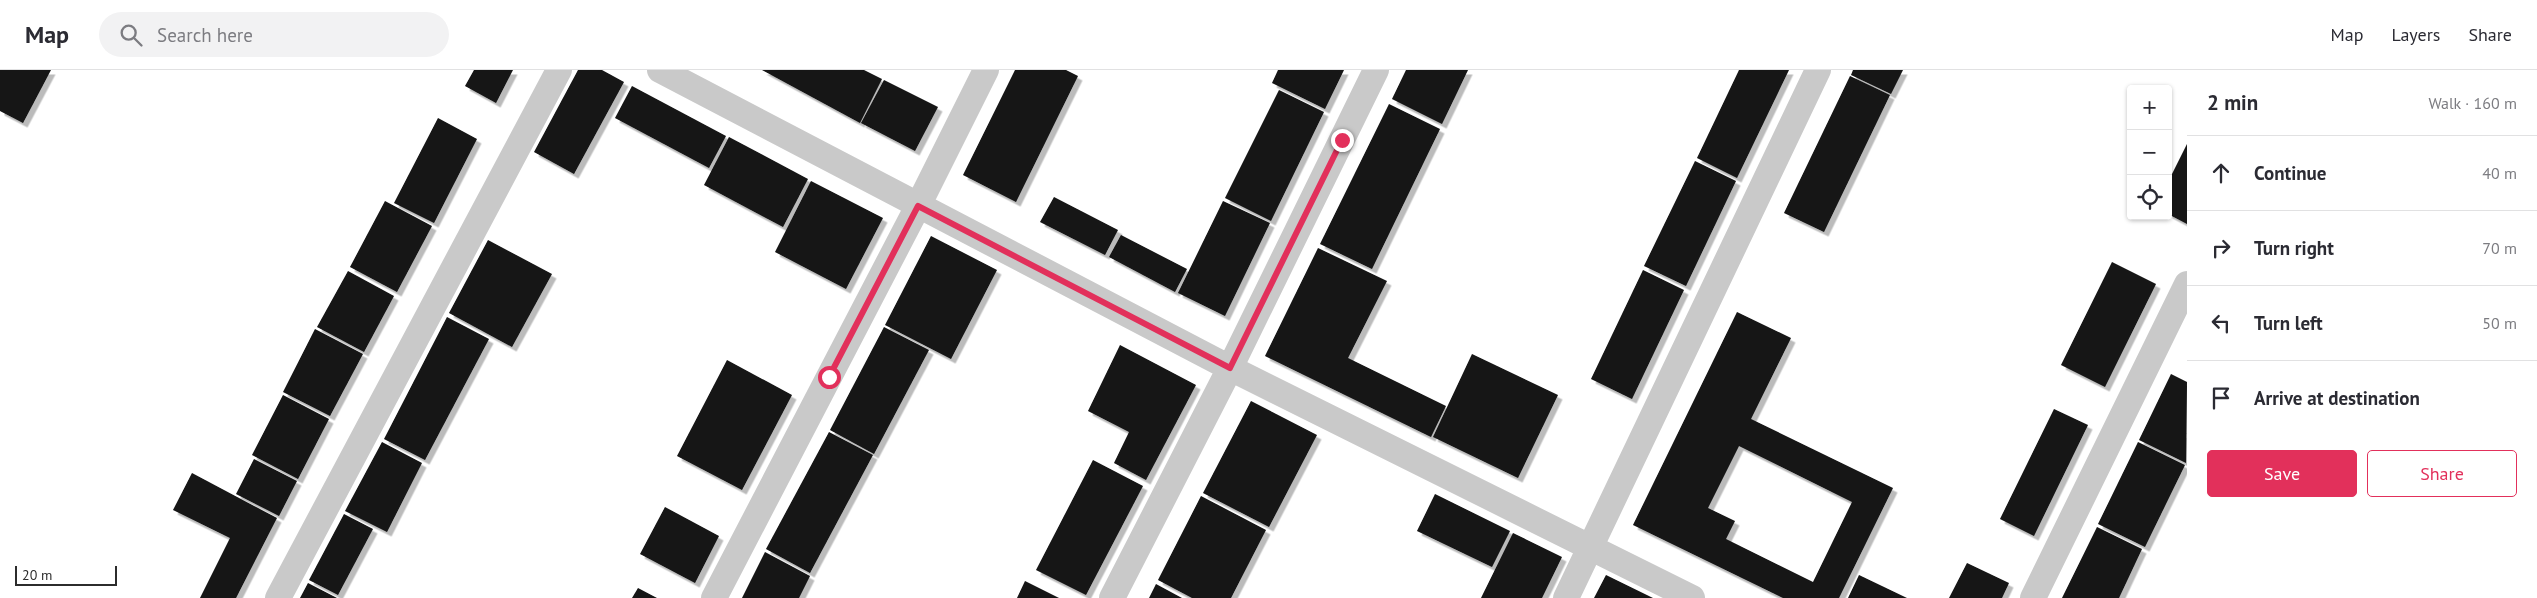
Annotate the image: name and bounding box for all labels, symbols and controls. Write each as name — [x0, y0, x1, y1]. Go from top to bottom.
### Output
search box — [99, 12, 449, 57]
text: Map — [25, 19, 69, 50]
icon: search — [117, 21, 145, 49]
text: Search here — [157, 23, 253, 47]
text: Map — [2331, 23, 2363, 46]
text: Layers — [2391, 23, 2440, 46]
text: Share — [2468, 23, 2512, 46]
map controls — [2127, 85, 2172, 220]
button: + — [2127, 85, 2172, 130]
text: 2 min — [2207, 89, 2258, 116]
text: Walk · 160 m — [2428, 93, 2517, 113]
route end — [1331, 129, 1354, 152]
button: − — [2127, 130, 2172, 175]
icon: ahead — [2207, 159, 2235, 187]
text: Continue — [2254, 161, 2326, 185]
text: 40 m — [2482, 163, 2517, 183]
button: locate — [2127, 175, 2172, 220]
icon: right — [2207, 234, 2235, 262]
text: Turn right — [2254, 236, 2334, 260]
text: 70 m — [2482, 238, 2517, 258]
icon: left — [2207, 309, 2235, 337]
text: Turn left — [2254, 311, 2323, 335]
text: 50 m — [2482, 313, 2517, 333]
route start — [818, 366, 841, 389]
icon: arrive — [2207, 384, 2235, 412]
text: Arrive at destination — [2254, 386, 2420, 410]
button: Save — [2207, 450, 2357, 497]
button: Share — [2367, 450, 2517, 497]
scale bar — [15, 563, 118, 586]
text: 20 m — [22, 566, 52, 584]

